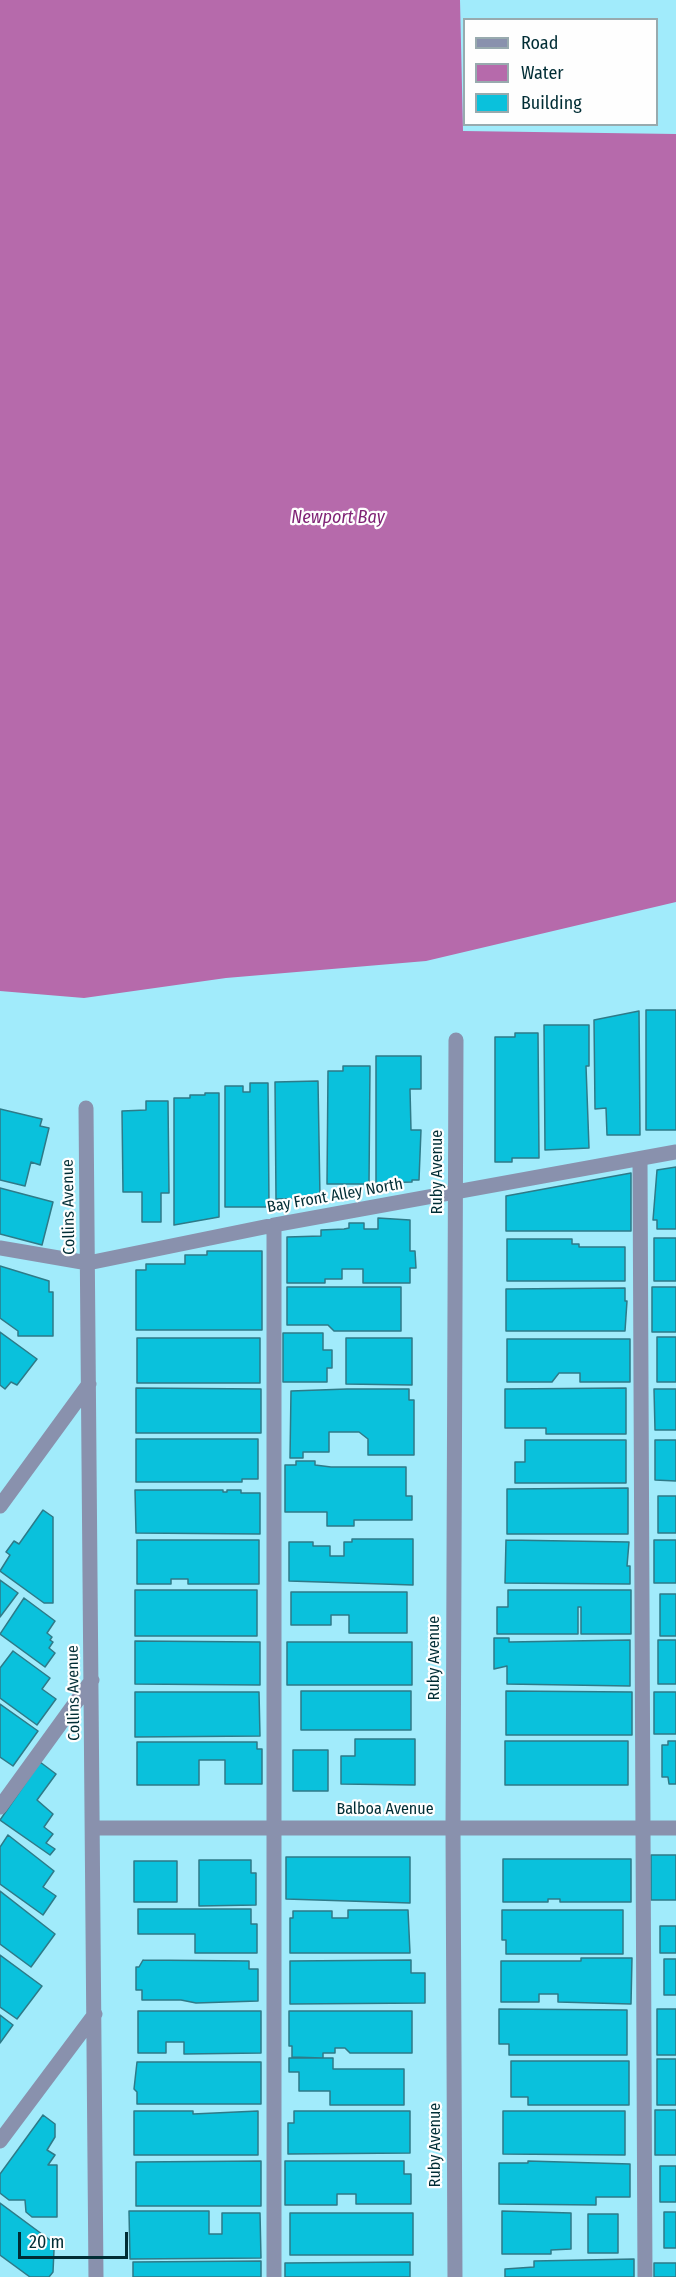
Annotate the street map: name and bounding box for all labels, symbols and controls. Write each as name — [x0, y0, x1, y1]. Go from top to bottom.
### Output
legend — [463, 18, 658, 126]
text: Road — [521, 32, 558, 54]
text: Water — [521, 62, 564, 84]
text: Building — [521, 92, 582, 114]
water label: Newport Bay — [291, 507, 385, 529]
street label: Ruby Avenue — [428, 1130, 448, 1214]
street label: Collins Avenue — [59, 1159, 79, 1255]
street label: Bay Front Alley North — [266, 1175, 404, 1217]
street label: Ruby Avenue — [425, 1616, 445, 1700]
street label: Collins Avenue — [64, 1645, 84, 1741]
street label: Balboa Avenue — [336, 1800, 434, 1820]
street label: Ruby Avenue — [426, 2103, 446, 2187]
scale bar — [21, 2220, 130, 2258]
text: 20 m — [29, 2231, 64, 2253]

